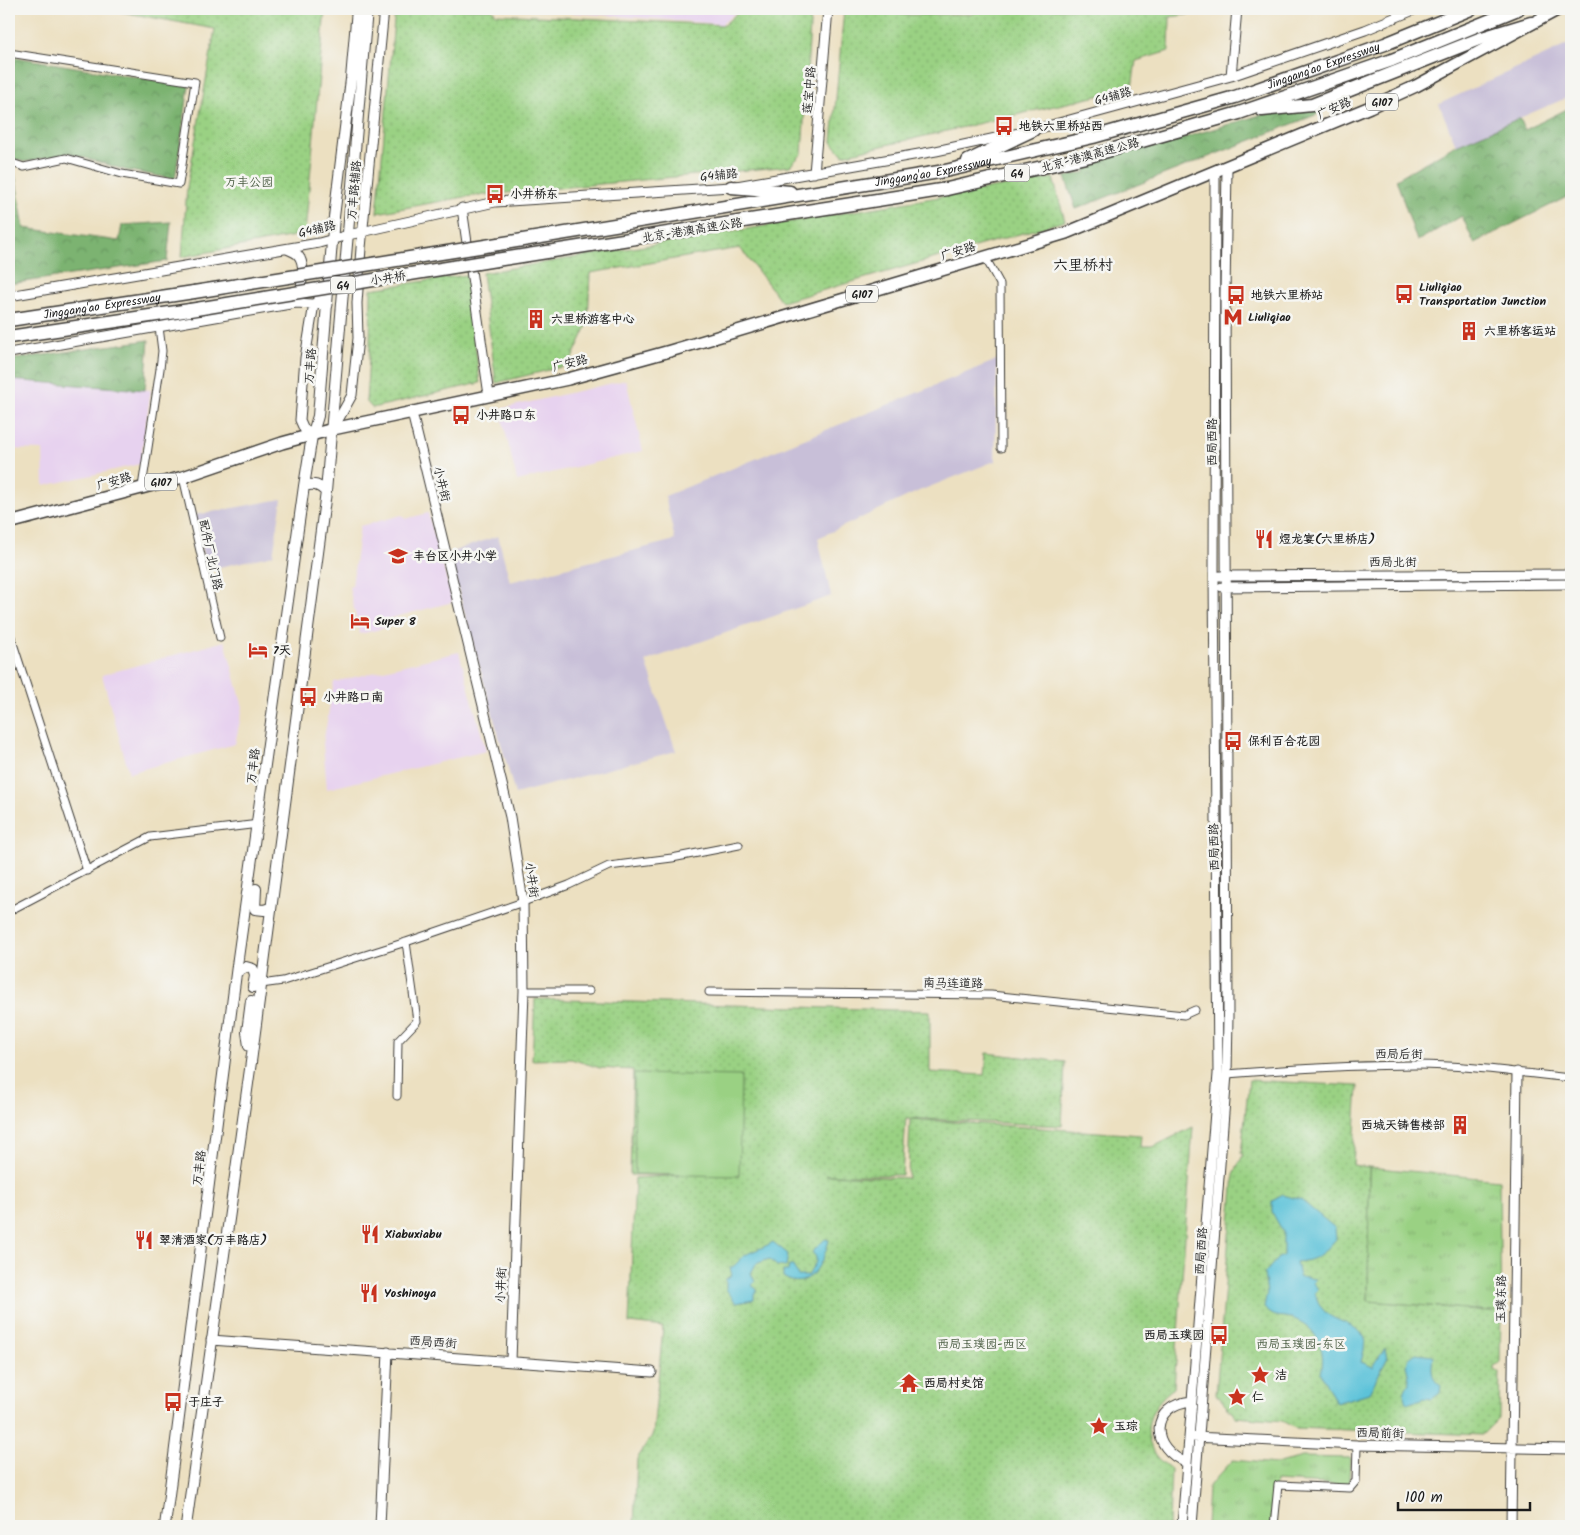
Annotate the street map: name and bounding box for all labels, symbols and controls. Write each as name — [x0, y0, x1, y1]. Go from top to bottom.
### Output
street label: Jinggang'ao Expressway — [1264, 37, 1383, 95]
street label: 莲宝中路 — [798, 65, 821, 115]
street label: G4辅路 — [1092, 82, 1134, 111]
street label: 广安路 — [1314, 92, 1355, 124]
road number: G107 — [1366, 94, 1398, 110]
bus stop icon: 地铁六里桥站西 — [993, 115, 1015, 137]
place label: 地铁六里桥站西 — [1019, 117, 1103, 136]
street label: 北京-港澳高速公路 — [1039, 133, 1142, 178]
street label: Jinggang'ao Expressway — [873, 152, 994, 192]
street label: 万丰路辅路 — [342, 159, 367, 221]
street label: G4辅路 — [699, 164, 739, 187]
road number: G4 — [1004, 164, 1030, 182]
park label: 万丰公园 — [225, 173, 273, 192]
bus stop icon: 小井桥东 — [484, 183, 506, 205]
place label: 小井桥东 — [510, 185, 558, 204]
street label: 北京-港澳高速公路 — [640, 213, 744, 248]
street label: G4辅路 — [296, 216, 338, 243]
street label: 广安路 — [938, 237, 978, 266]
district label: 六里桥村 — [1053, 254, 1113, 278]
street label: 小井桥 — [369, 266, 408, 291]
road number: G4 — [330, 276, 356, 294]
place label: Liuliqiao Transportation Junction — [1419, 278, 1547, 311]
bus stop icon: Liuliqiao Transportation Junction — [1393, 283, 1415, 305]
bus stop icon: 地铁六里桥站 — [1225, 284, 1247, 306]
road number: G107 — [846, 286, 878, 302]
place label: 地铁六里桥站 — [1251, 286, 1323, 305]
street label: Jinggang'ao Expressway — [42, 288, 162, 325]
metro station icon: Liuliqiao — [1222, 306, 1244, 328]
building icon: 六里桥游客中心 — [525, 308, 547, 330]
place label: Liuliqiao — [1248, 308, 1291, 327]
place label: 六里桥游客中心 — [551, 310, 635, 329]
building icon: 六里桥客运站 — [1458, 320, 1480, 342]
place label: 六里桥客运站 — [1484, 322, 1556, 341]
street label: 万丰路 — [299, 347, 322, 385]
street label: 广安路 — [550, 350, 590, 377]
bus stop icon: 小井路口东 — [450, 404, 472, 426]
place label: 小井路口东 — [476, 406, 536, 425]
street label: 西局西路 — [1203, 418, 1222, 466]
street label: 小井街 — [428, 464, 455, 504]
street label: 广安路 — [94, 468, 134, 495]
road number: G107 — [145, 474, 177, 491]
street label: 配件厂北门路 — [194, 518, 227, 592]
restaurant icon: 煜龙宴(六里桥店) — [1253, 528, 1275, 550]
place label: 煜龙宴(六里桥店) — [1279, 530, 1375, 549]
school or university icon: 丰台区小井小学 — [387, 545, 409, 567]
place label: 丰台区小井小学 — [413, 547, 497, 566]
street label: 西局北街 — [1369, 553, 1417, 572]
hotel icon: Super 8 — [349, 610, 371, 632]
place label: Super 8 — [375, 612, 417, 631]
hotel icon: 7天 — [247, 639, 269, 661]
place label: 7天 — [273, 641, 291, 660]
bus stop icon: 小井路口南 — [297, 686, 319, 708]
place label: 小井路口南 — [323, 688, 383, 707]
bus stop icon: 保利百合花园 — [1222, 730, 1244, 752]
place label: 保利百合花园 — [1248, 732, 1320, 751]
street label: 万丰路 — [242, 747, 265, 785]
street label: 西局西路 — [1205, 823, 1224, 871]
street label: 小井街 — [520, 861, 543, 899]
street label: 南马连道路 — [923, 973, 983, 994]
street label: 西局后街 — [1375, 1045, 1423, 1064]
building icon: 西城天铸售楼部 — [1449, 1114, 1471, 1136]
place label: 西城天铸售楼部 — [1361, 1116, 1445, 1135]
street label: 万丰路 — [188, 1149, 211, 1187]
restaurant icon: Xiabuxiabu — [359, 1223, 381, 1245]
place label: Xiabuxiabu — [384, 1225, 442, 1244]
street label: 西局西路 — [1190, 1226, 1213, 1276]
restaurant icon: 翠清酒家(万丰路店) — [133, 1229, 155, 1251]
place label: 翠清酒家(万丰路店) — [159, 1231, 267, 1250]
street label: 小井街 — [491, 1267, 512, 1303]
street label: 玉璞东路 — [1492, 1275, 1511, 1323]
restaurant icon: Yoshinoya — [358, 1282, 380, 1304]
place label: Yoshinoya — [384, 1284, 436, 1303]
bus stop icon: 西局玉璞园 — [1208, 1324, 1230, 1346]
place label: 西局玉璞园 — [1144, 1326, 1204, 1345]
street label: 西局西街 — [408, 1331, 458, 1354]
park label: 西局玉璞园-西区 — [937, 1335, 1027, 1354]
park label: 西局玉璞园-东区 — [1256, 1335, 1346, 1354]
place icon: 洁 — [1249, 1364, 1271, 1386]
place label: 洁 — [1275, 1366, 1287, 1385]
temple icon: 西局村史馆 — [898, 1372, 920, 1394]
place label: 西局村史馆 — [924, 1374, 984, 1393]
place icon: 仁 — [1226, 1386, 1248, 1408]
place label: 仁 — [1252, 1388, 1264, 1407]
bus stop icon: 于庄子 — [162, 1391, 184, 1413]
place label: 于庄子 — [188, 1393, 224, 1412]
place icon: 玉琮 — [1088, 1415, 1110, 1437]
place label: 玉琮 — [1114, 1417, 1138, 1436]
street label: 西局前街 — [1356, 1424, 1404, 1443]
scale bar — [1398, 1480, 1530, 1512]
text: 100 m — [1405, 1486, 1443, 1510]

